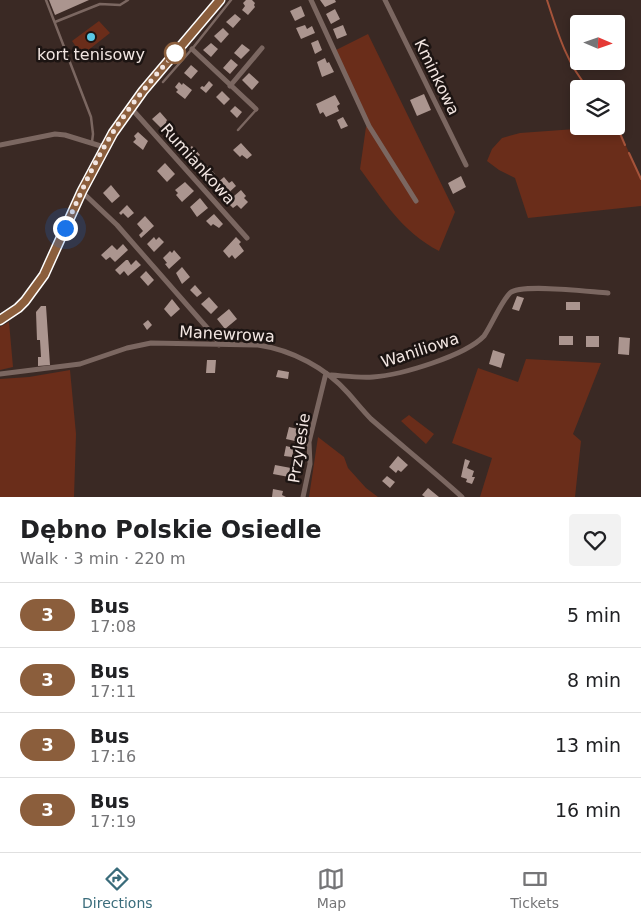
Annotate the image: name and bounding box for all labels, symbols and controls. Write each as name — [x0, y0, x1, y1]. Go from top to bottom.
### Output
north arrow — [570, 15, 625, 70]
map controls — [570, 15, 625, 135]
marker: kort tenisowy — [85, 31, 97, 43]
street label: Kminkowa — [410, 36, 464, 118]
unlabelled marker — [164, 42, 186, 64]
place label: kort tenisowy — [37, 45, 145, 64]
button: layers — [570, 80, 625, 135]
street label: Rumiankowa — [157, 120, 239, 208]
your location — [53, 216, 78, 241]
street label: Manewrowa — [179, 322, 275, 346]
street label: Waniliowa — [379, 328, 461, 372]
street label: Przylesie — [284, 412, 314, 484]
button: heart — [569, 514, 621, 566]
text: Dębno Polskie Osiedle — [20, 516, 322, 544]
text: Walk · 3 min · 220 m — [20, 549, 185, 568]
text: Bus — [90, 595, 129, 617]
text: 3 — [41, 604, 54, 625]
text: 5 min — [567, 604, 621, 626]
text: 17:08 — [90, 617, 136, 636]
text: Bus — [90, 660, 129, 682]
text: 3 — [41, 669, 54, 690]
text: 8 min — [567, 669, 621, 691]
text: 17:11 — [90, 682, 136, 701]
text: Bus — [90, 725, 129, 747]
text: 3 — [41, 734, 54, 755]
text: 13 min — [555, 734, 621, 756]
text: 17:16 — [90, 747, 136, 766]
text: Bus — [90, 790, 129, 812]
text: 3 — [41, 799, 54, 820]
text: 16 min — [555, 799, 621, 821]
text: 17:19 — [90, 812, 136, 831]
tab: Directions — [82, 865, 153, 911]
tab: Map — [317, 865, 346, 911]
tab: Tickets — [510, 865, 559, 911]

